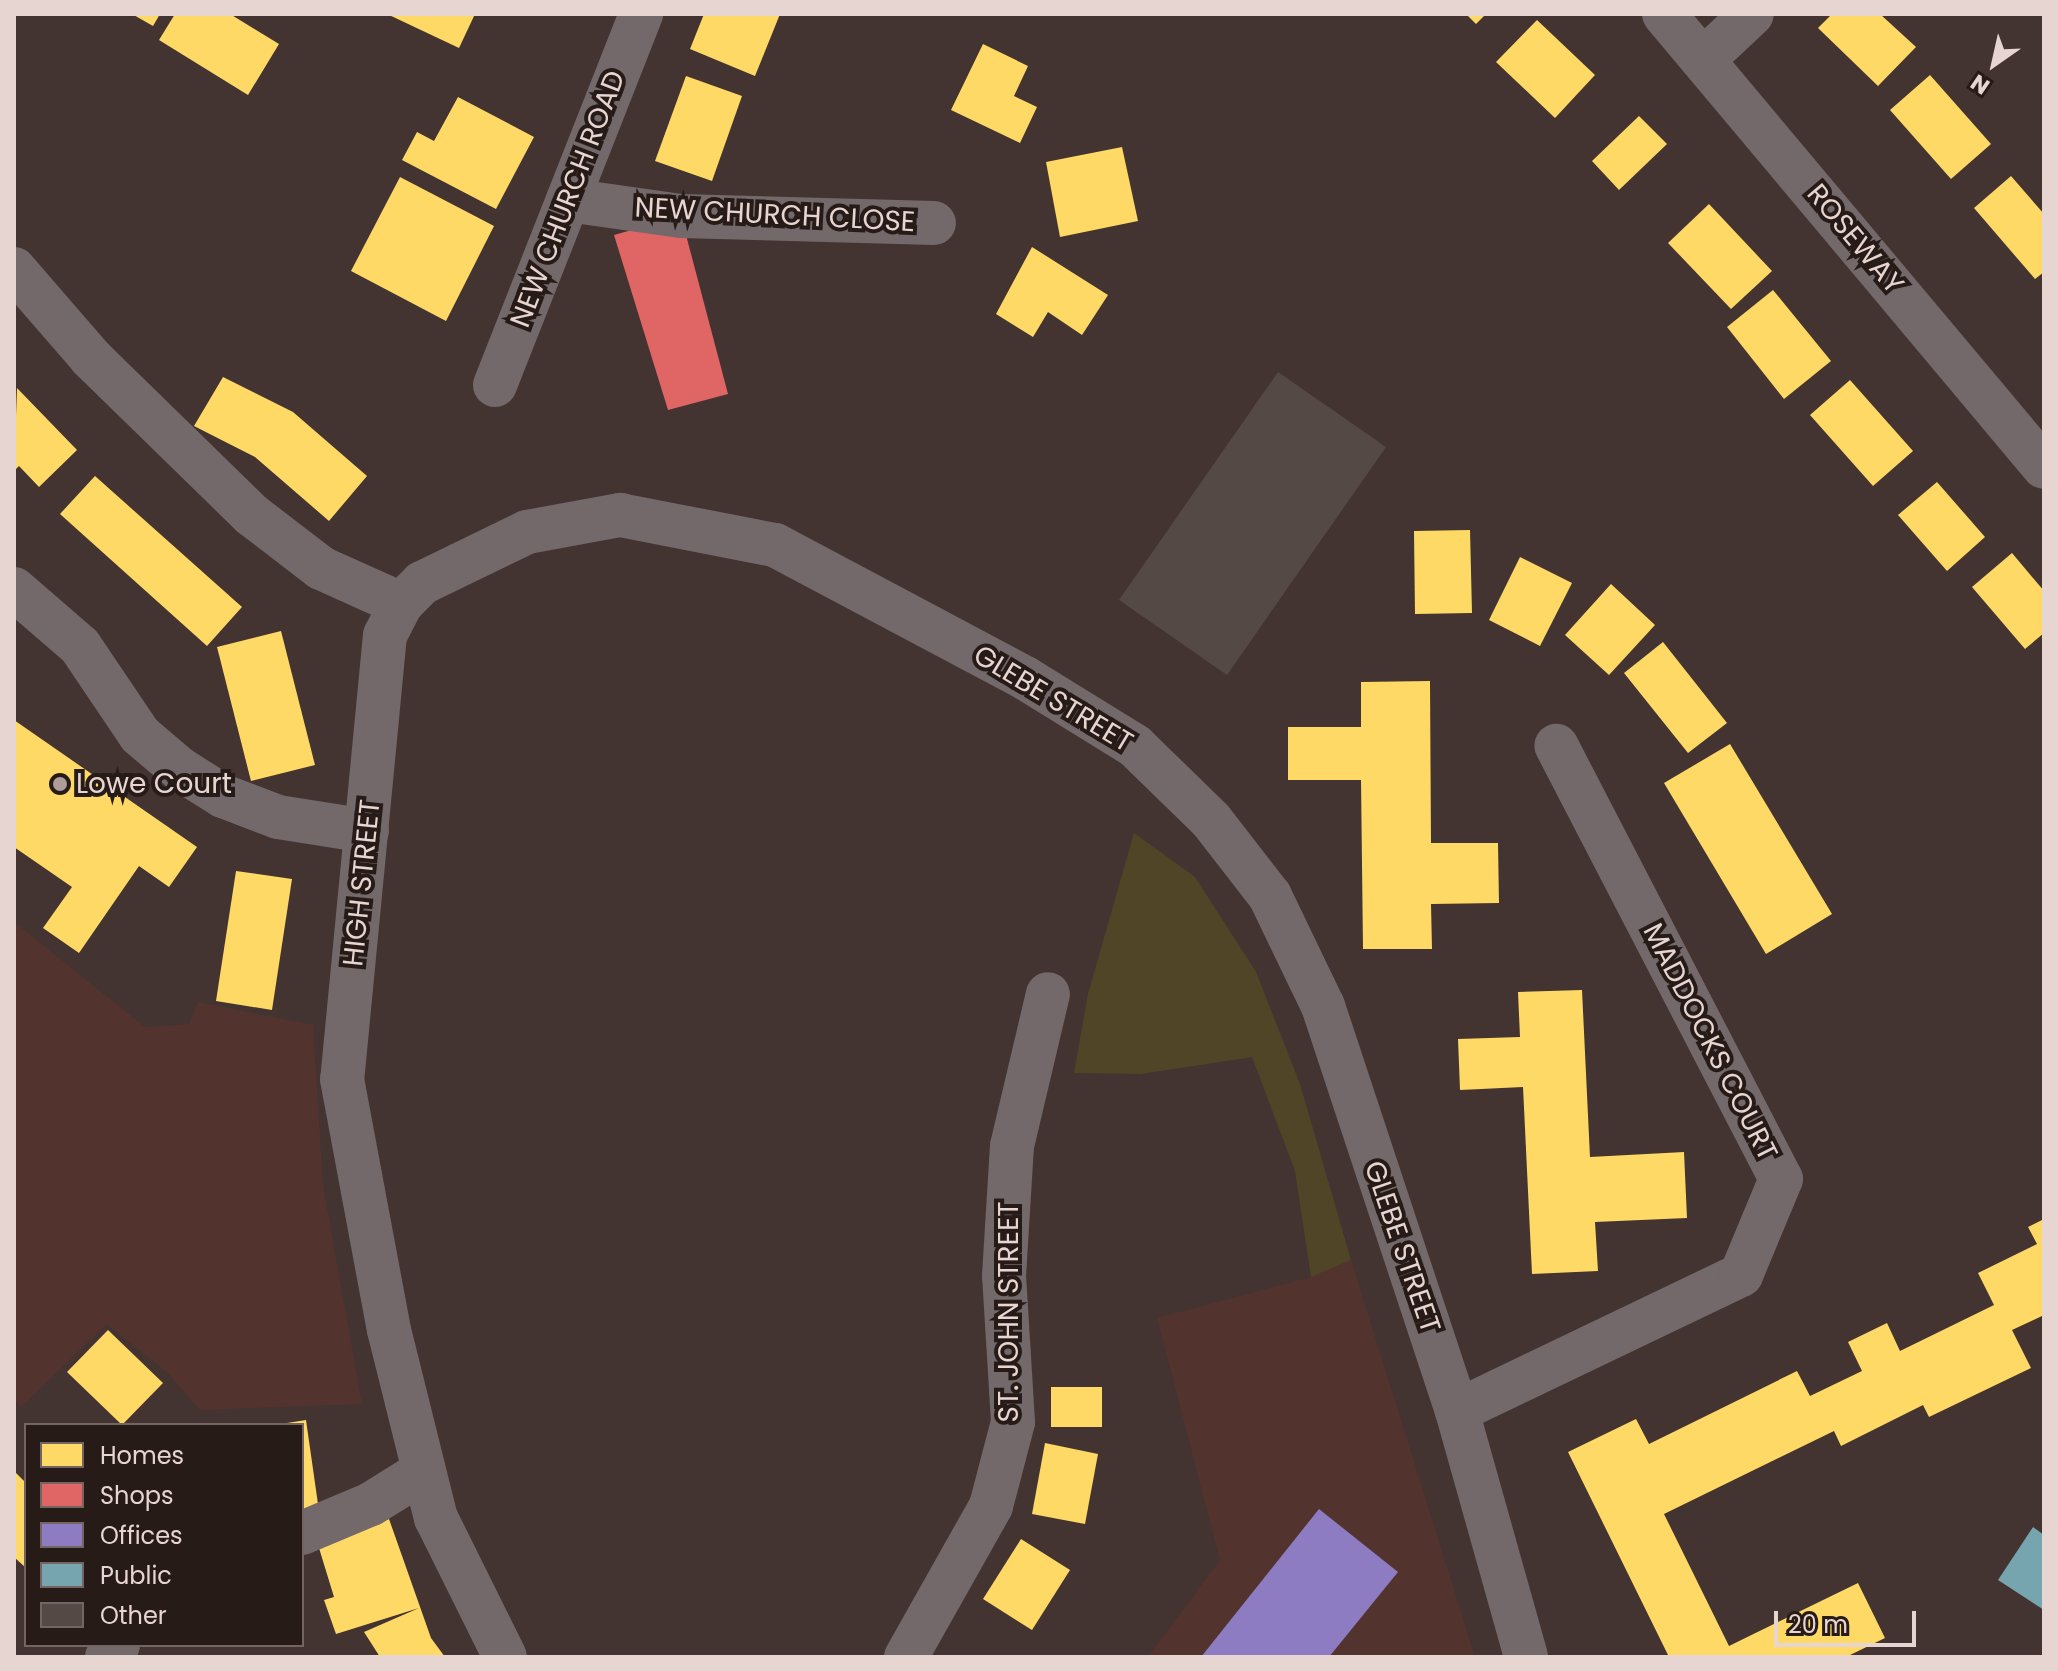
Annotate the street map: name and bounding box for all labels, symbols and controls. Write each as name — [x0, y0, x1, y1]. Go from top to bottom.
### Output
north arrow — [1954, 24, 2034, 104]
street label: NEW CHURCH ROAD — [504, 66, 632, 332]
text: N — [1965, 67, 1996, 102]
street label: ROSEWAY — [1800, 177, 1910, 301]
street label: NEW CHURCH CLOSE — [634, 191, 916, 239]
street label: GLEBE STREET — [967, 638, 1139, 760]
place label: Lowe Court — [76, 767, 232, 801]
marker: Lowe Court — [51, 775, 69, 793]
street label: HIGH STREET — [337, 798, 387, 968]
street label: MADDOCKS COURT — [1636, 918, 1784, 1166]
street label: GLEBE STREET — [1357, 1157, 1447, 1337]
street label: ST. JOHN STREET — [992, 1202, 1026, 1422]
legend — [24, 1423, 304, 1647]
text: Homes — [100, 1439, 184, 1472]
text: Shops — [100, 1479, 174, 1512]
text: Offices — [100, 1519, 183, 1552]
text: Public — [100, 1559, 172, 1592]
scale bar — [1778, 1595, 1920, 1645]
text: Other — [100, 1599, 167, 1632]
text: 20 m — [1788, 1608, 1848, 1641]

